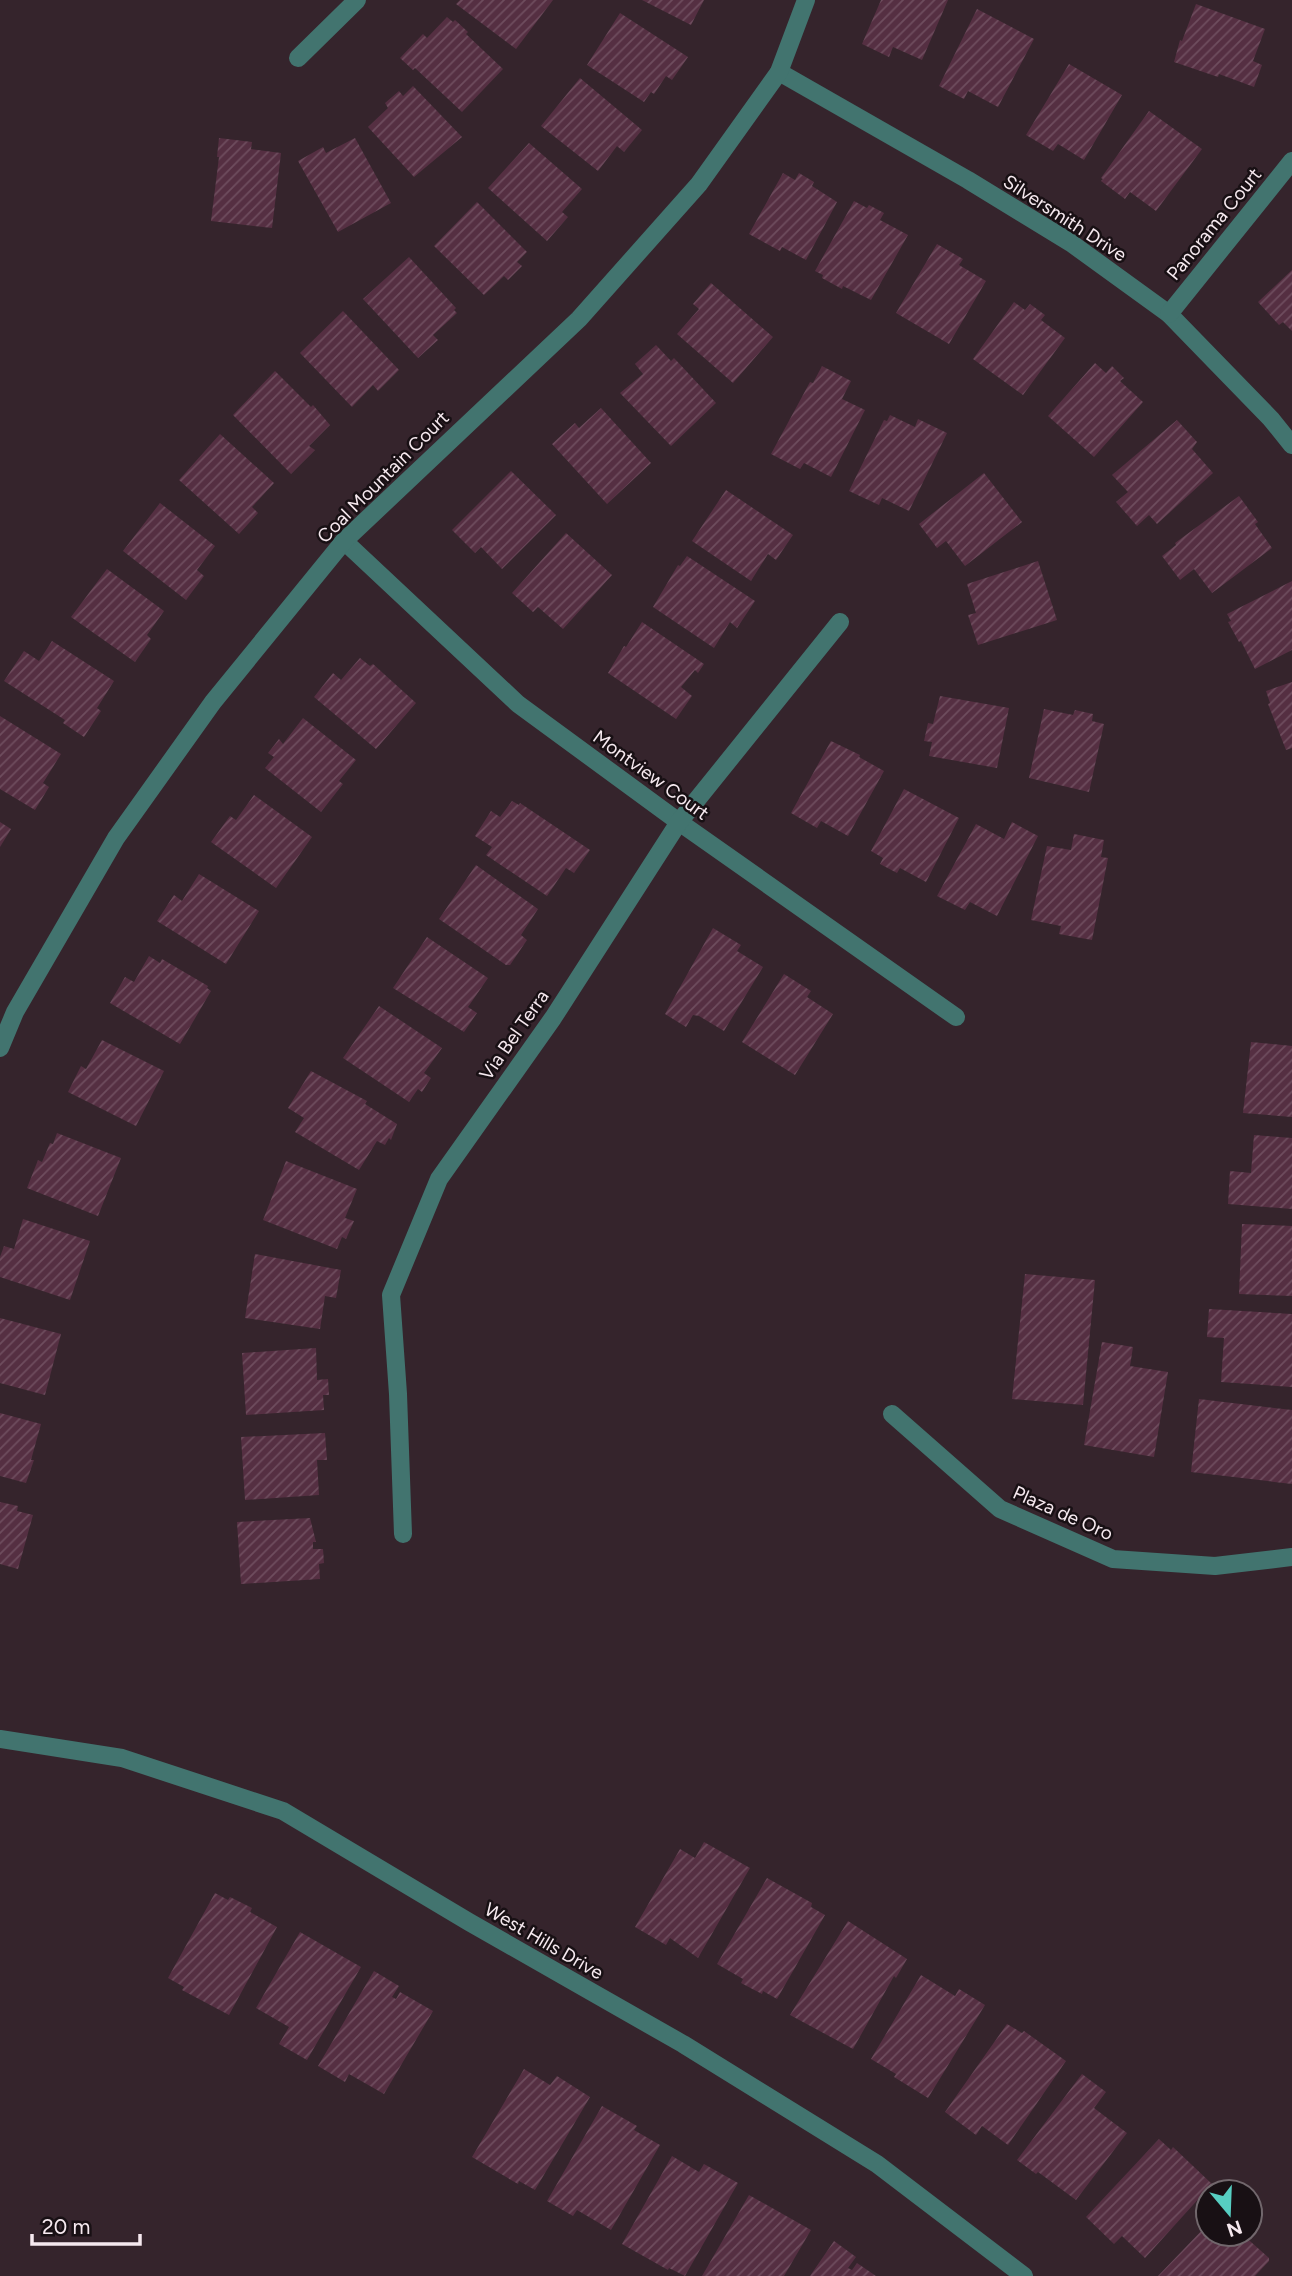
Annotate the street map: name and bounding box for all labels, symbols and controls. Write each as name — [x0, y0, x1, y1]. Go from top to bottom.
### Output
street label: Panorama Court — [1162, 163, 1266, 285]
street label: Silversmith Drive — [999, 170, 1131, 266]
street label: Coal Mountain Court — [312, 406, 454, 548]
street label: Montview Court — [588, 725, 714, 825]
street label: Via Bel Terra — [474, 985, 554, 1085]
street label: Plaza de Oro — [1009, 1481, 1117, 1545]
street label: West Hills Drive — [481, 1898, 607, 1984]
north arrow — [1194, 2178, 1264, 2248]
scale bar — [32, 2202, 140, 2246]
text: 20 m — [42, 2214, 90, 2239]
text: N — [1224, 2215, 1245, 2242]

